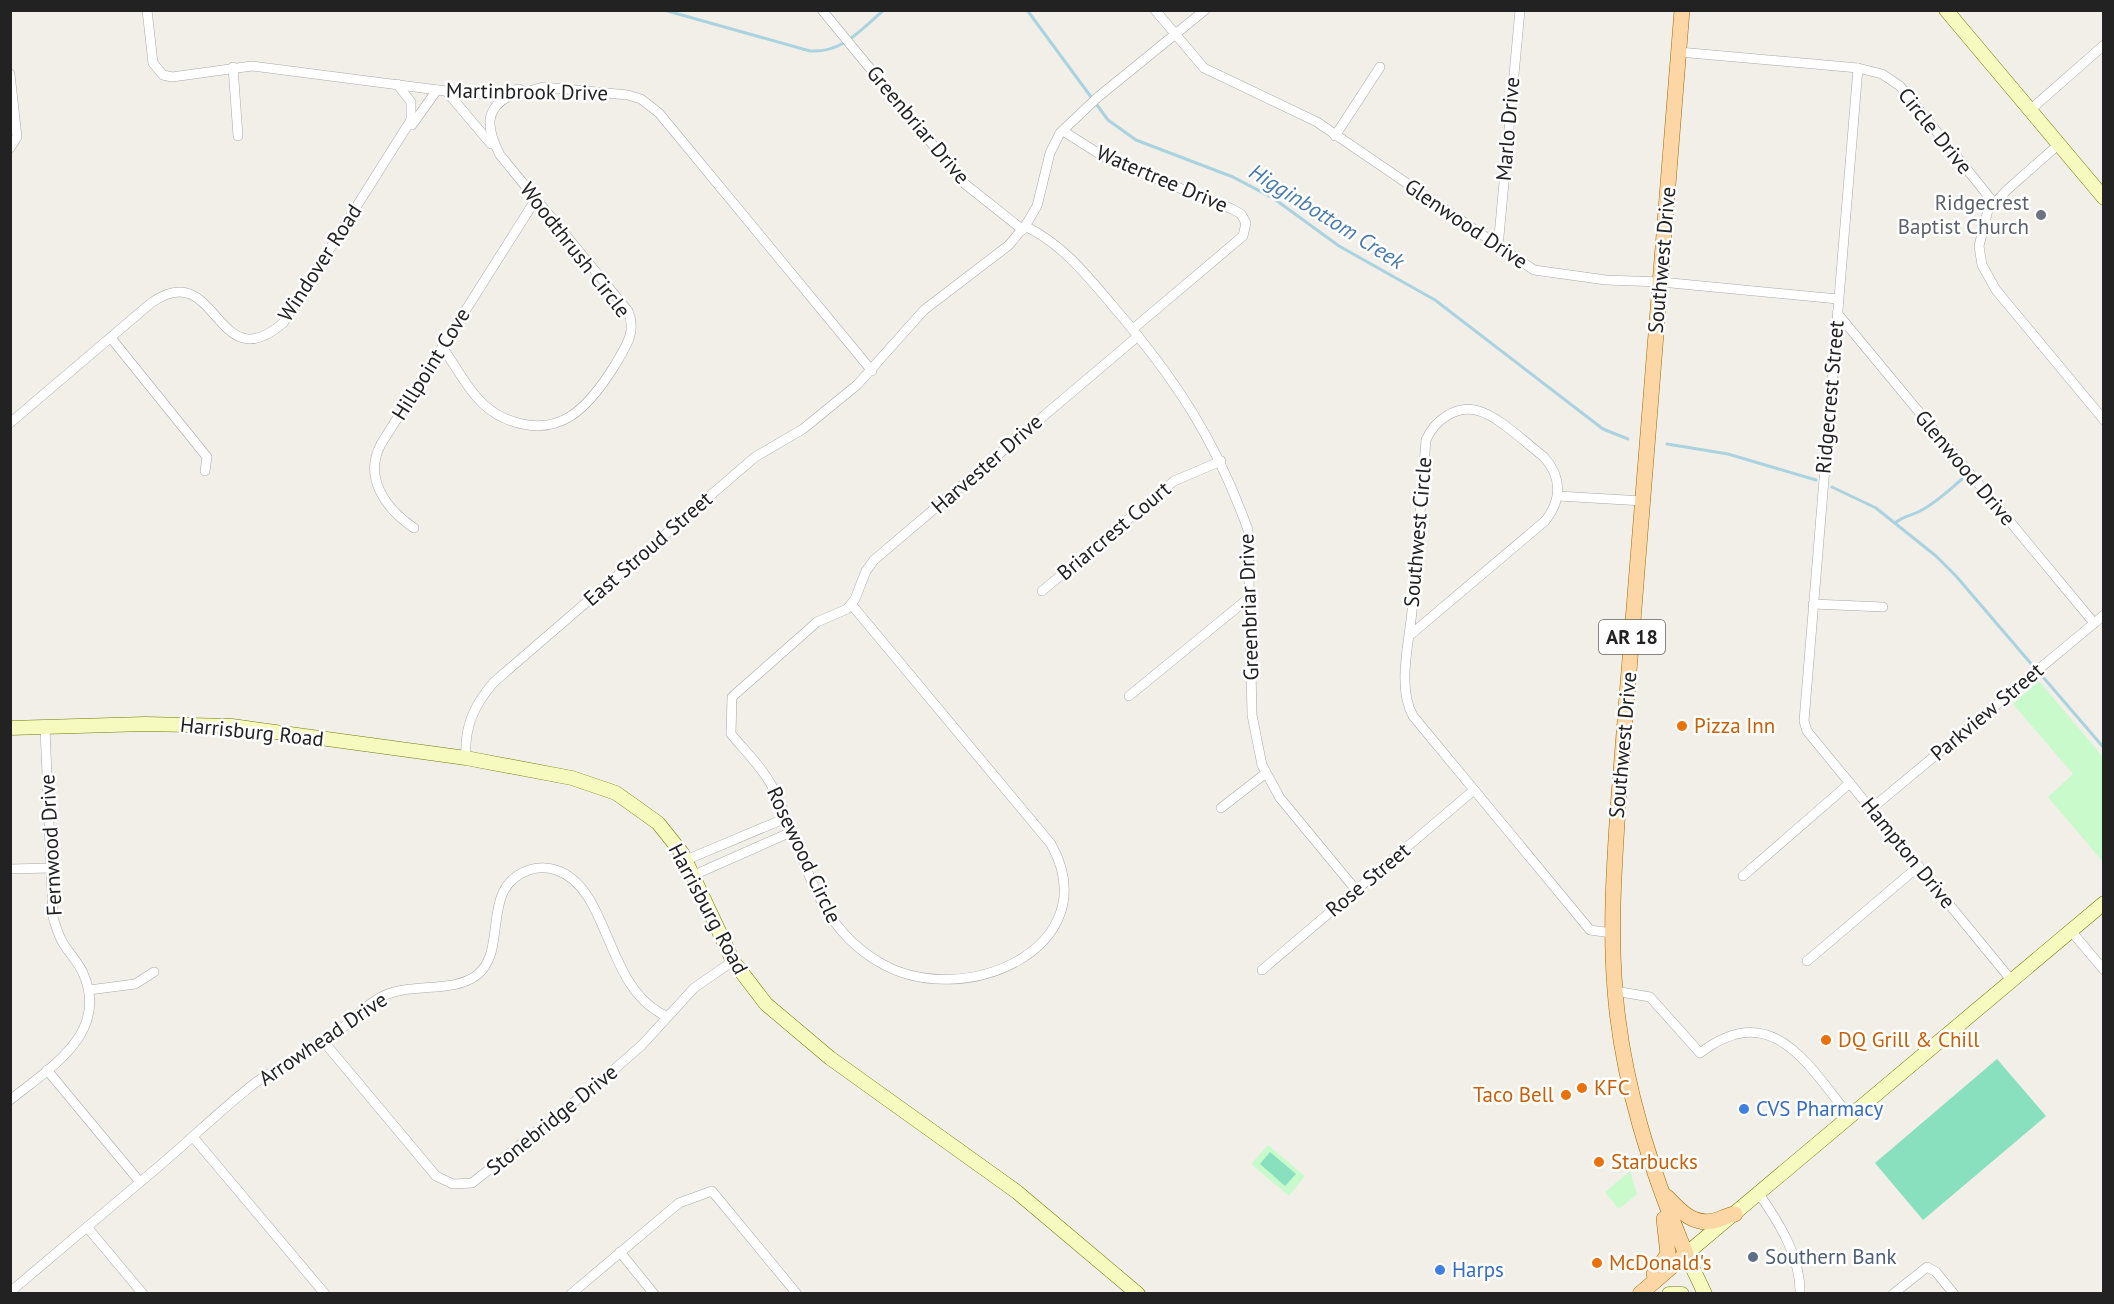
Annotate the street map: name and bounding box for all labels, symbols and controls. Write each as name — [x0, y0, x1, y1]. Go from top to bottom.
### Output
street label: Greenbriar Drive — [861, 60, 976, 190]
street label: Marlo Drive — [1490, 76, 1525, 182]
street label: Martinbrook Drive — [446, 77, 608, 106]
street label: Circle Drive — [1892, 82, 1979, 179]
street label: Watertree Drive — [1092, 139, 1232, 218]
water label: Higginbottom Creek — [1244, 157, 1411, 276]
street label: Glenwood Drive — [1400, 172, 1533, 275]
street label: Woodthrush Circle — [514, 177, 637, 323]
street label: Southwest Drive — [1642, 186, 1681, 334]
place label: Ridgecrest Baptist Church — [1898, 189, 2029, 240]
street label: Windover Road — [272, 199, 368, 327]
marker: Ridgecrest Baptist Church — [2034, 208, 2048, 222]
street label: Hillpoint Cove — [385, 303, 476, 425]
street label: Ridgecrest Street — [1809, 319, 1850, 475]
street label: Glenwood Drive — [1909, 404, 2022, 531]
street label: Harvester Drive — [926, 408, 1048, 519]
street label: Southwest Circle — [1397, 456, 1438, 608]
street label: Briarcrest Court — [1051, 475, 1176, 586]
street label: East Stroud Street — [578, 485, 718, 612]
street label: Greenbriar Drive — [1232, 533, 1265, 681]
road number: AR 18 — [1599, 620, 1665, 654]
street label: Parkview Street — [1925, 657, 2049, 767]
street label: Southwest Drive — [1603, 671, 1642, 819]
street label: Harrisburg Road — [179, 711, 325, 752]
place label: Pizza Inn — [1694, 712, 1775, 739]
marker: Pizza Inn — [1675, 719, 1689, 733]
street label: Fernwood Drive — [33, 773, 68, 917]
street label: Rosewood Circle — [761, 782, 848, 927]
street label: Hampton Drive — [1855, 792, 1961, 914]
street label: Rose Street — [1320, 837, 1415, 923]
street label: Harrisburg Road — [663, 839, 754, 979]
street label: Arrowhead Drive — [253, 986, 392, 1092]
place label: DQ Grill & Chill — [1838, 1026, 1979, 1053]
marker: DQ Grill & Chill — [1819, 1033, 1833, 1047]
street label: Stonebridge Drive — [480, 1058, 623, 1181]
place label: KFC — [1594, 1074, 1630, 1101]
place label: Taco Bell — [1473, 1081, 1554, 1108]
marker: KFC — [1575, 1081, 1589, 1095]
marker: Taco Bell — [1559, 1088, 1573, 1102]
place label: CVS Pharmacy — [1756, 1095, 1884, 1122]
marker: CVS Pharmacy — [1737, 1102, 1751, 1116]
place label: Starbucks — [1611, 1148, 1698, 1175]
marker: Starbucks — [1592, 1155, 1606, 1169]
place label: Southern Bank — [1765, 1243, 1896, 1270]
place label: McDonald's — [1609, 1249, 1712, 1276]
marker: Southern Bank — [1746, 1250, 1760, 1264]
place label: Harps — [1452, 1256, 1504, 1283]
marker: McDonald's — [1590, 1256, 1604, 1270]
marker: Harps — [1433, 1263, 1447, 1277]

